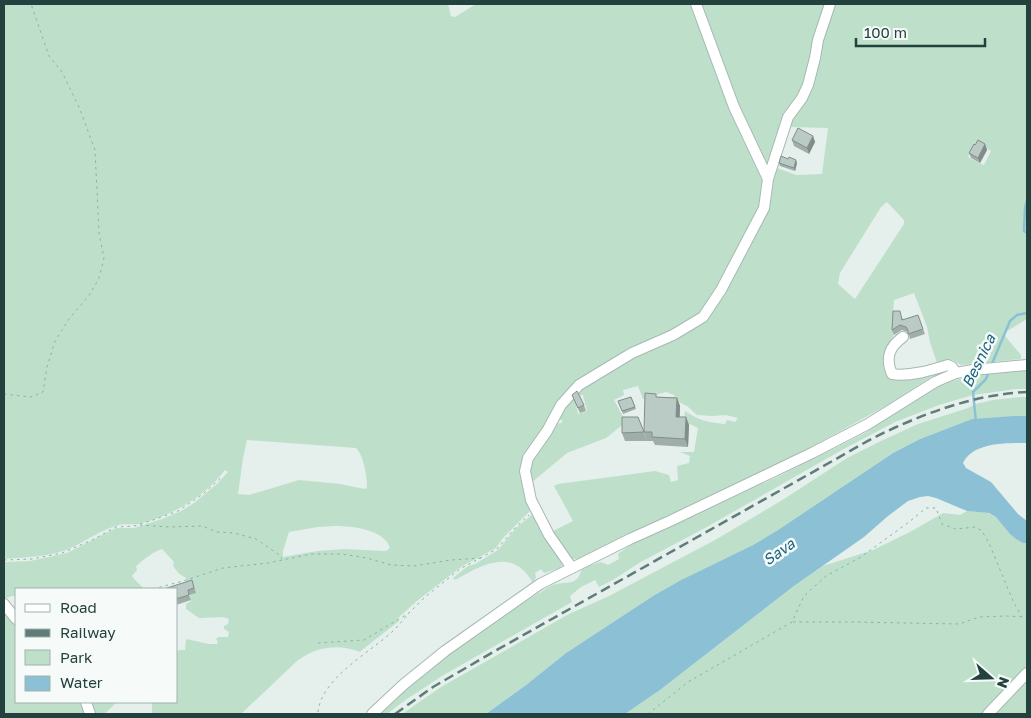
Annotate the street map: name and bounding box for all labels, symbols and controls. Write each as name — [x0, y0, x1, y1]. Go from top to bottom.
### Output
scale bar — [856, 15, 985, 47]
text: 100 m — [864, 23, 907, 41]
water label: Besnica — [958, 331, 999, 390]
water label: Sava — [759, 534, 798, 568]
legend — [15, 588, 178, 703]
text: Road — [60, 598, 97, 616]
text: Railway — [60, 623, 116, 641]
text: Park — [60, 648, 93, 666]
north arrow — [966, 653, 1016, 703]
text: Water — [60, 673, 103, 691]
text: N — [994, 675, 1013, 691]

